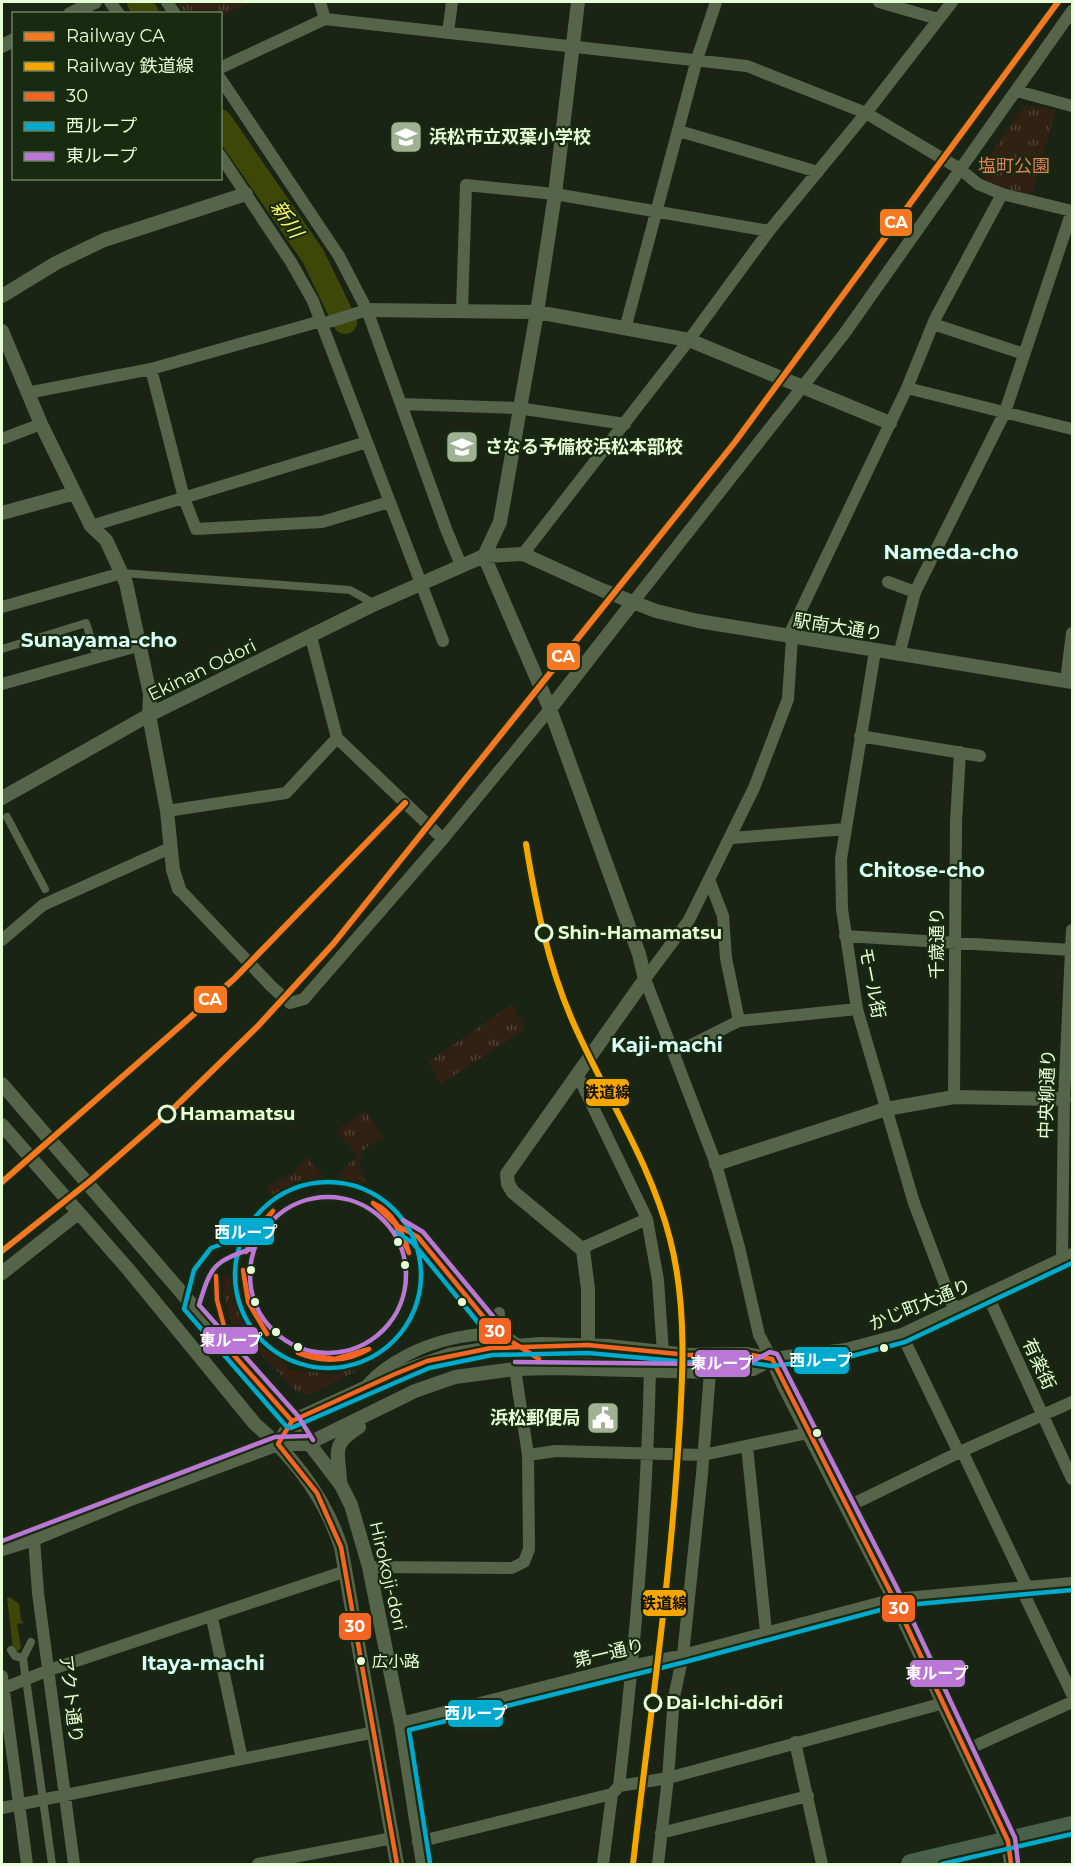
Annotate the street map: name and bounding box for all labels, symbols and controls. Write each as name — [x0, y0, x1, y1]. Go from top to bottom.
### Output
legend — [12, 12, 222, 180]
text: Railway CA — [66, 25, 165, 47]
text: Railway 鉄道線 — [66, 55, 193, 77]
text: 30 — [66, 85, 88, 107]
text: 西ループ — [66, 115, 137, 137]
school or university icon: 浜松市立双葉小学校 — [388, 119, 424, 155]
place label: 浜松市立双葉小学校 — [429, 126, 591, 148]
text: 東ループ — [66, 145, 137, 167]
park label: 塩町公園 — [978, 155, 1050, 177]
water label: 新川 — [266, 196, 309, 244]
line badge: CA — [879, 208, 913, 237]
text: CA — [884, 213, 909, 232]
school or university icon: さなる予備校浜松本部校 — [444, 429, 480, 465]
place label: さなる予備校浜松本部校 — [485, 436, 683, 458]
district label: Nameda-cho — [883, 540, 1019, 564]
street label: 駅南大通り — [792, 609, 884, 645]
district label: Sunayama-cho — [21, 628, 177, 652]
street label: Ekinan Odori — [144, 634, 260, 706]
line badge: CA — [546, 642, 581, 671]
text: CA — [551, 647, 576, 666]
district label: Chitose-cho — [859, 858, 985, 882]
street label: 千歳通り — [926, 907, 948, 979]
place label: Shin-Hamamatsu — [558, 922, 722, 944]
marker: Shin-Hamamatsu — [535, 924, 553, 942]
street label: モール街 — [854, 946, 890, 1020]
line badge: CA — [193, 985, 228, 1014]
text: CA — [198, 990, 223, 1009]
district label: Kaji-machi — [611, 1033, 723, 1057]
street label: 中央柳通り — [1034, 1049, 1060, 1139]
line badge: 鉄道線 — [585, 1078, 630, 1107]
text: 鉄道線 — [583, 1083, 631, 1102]
place label: Hamamatsu — [180, 1103, 295, 1125]
marker: Hamamatsu — [158, 1105, 176, 1123]
line badge: 西ループ — [218, 1217, 275, 1246]
text: 西ループ — [214, 1223, 278, 1242]
unlabelled marker — [392, 1236, 404, 1248]
unlabelled marker — [399, 1259, 411, 1271]
unlabelled marker — [245, 1264, 257, 1276]
street label: かじ町大通り — [866, 1275, 974, 1335]
unlabelled marker — [249, 1296, 261, 1308]
unlabelled marker — [456, 1296, 468, 1308]
line badge: 30 — [478, 1317, 512, 1345]
text: 30 — [484, 1322, 505, 1341]
line badge: 東ループ — [202, 1326, 259, 1355]
unlabelled marker — [270, 1326, 282, 1338]
text: 東ループ — [199, 1331, 263, 1350]
street label: 有楽街 — [1018, 1335, 1060, 1393]
unlabelled marker — [292, 1341, 304, 1353]
unlabelled marker — [878, 1342, 890, 1354]
line badge: 西ループ — [793, 1346, 850, 1375]
line badge: 東ループ — [694, 1349, 751, 1378]
text: 西ループ — [789, 1351, 853, 1370]
text: 東ループ — [690, 1354, 754, 1373]
public building icon: 浜松郵便局 — [585, 1400, 621, 1436]
place label: 浜松郵便局 — [490, 1407, 580, 1429]
unlabelled marker — [811, 1427, 823, 1439]
street label: Hirokoji-dori — [365, 1519, 411, 1633]
line badge: 鉄道線 — [642, 1589, 687, 1617]
text: 鉄道線 — [640, 1594, 688, 1613]
line badge: 30 — [881, 1594, 916, 1623]
text: 30 — [888, 1599, 909, 1618]
line badge: 30 — [338, 1612, 372, 1641]
text: 30 — [344, 1617, 365, 1636]
street label: 第一通り — [571, 1634, 647, 1672]
district label: Itaya-machi — [141, 1651, 265, 1675]
place label: 広小路 — [372, 1652, 420, 1671]
street label: アクト通り — [55, 1653, 87, 1745]
marker: 広小路 — [355, 1655, 367, 1667]
line badge: 東ループ — [909, 1659, 966, 1688]
text: 東ループ — [905, 1664, 969, 1683]
place label: Dai-Ichi-dōri — [666, 1692, 783, 1714]
marker: Dai-Ichi-dōri — [644, 1694, 662, 1712]
line badge: 西ループ — [447, 1699, 504, 1728]
text: 西ループ — [444, 1704, 508, 1723]

